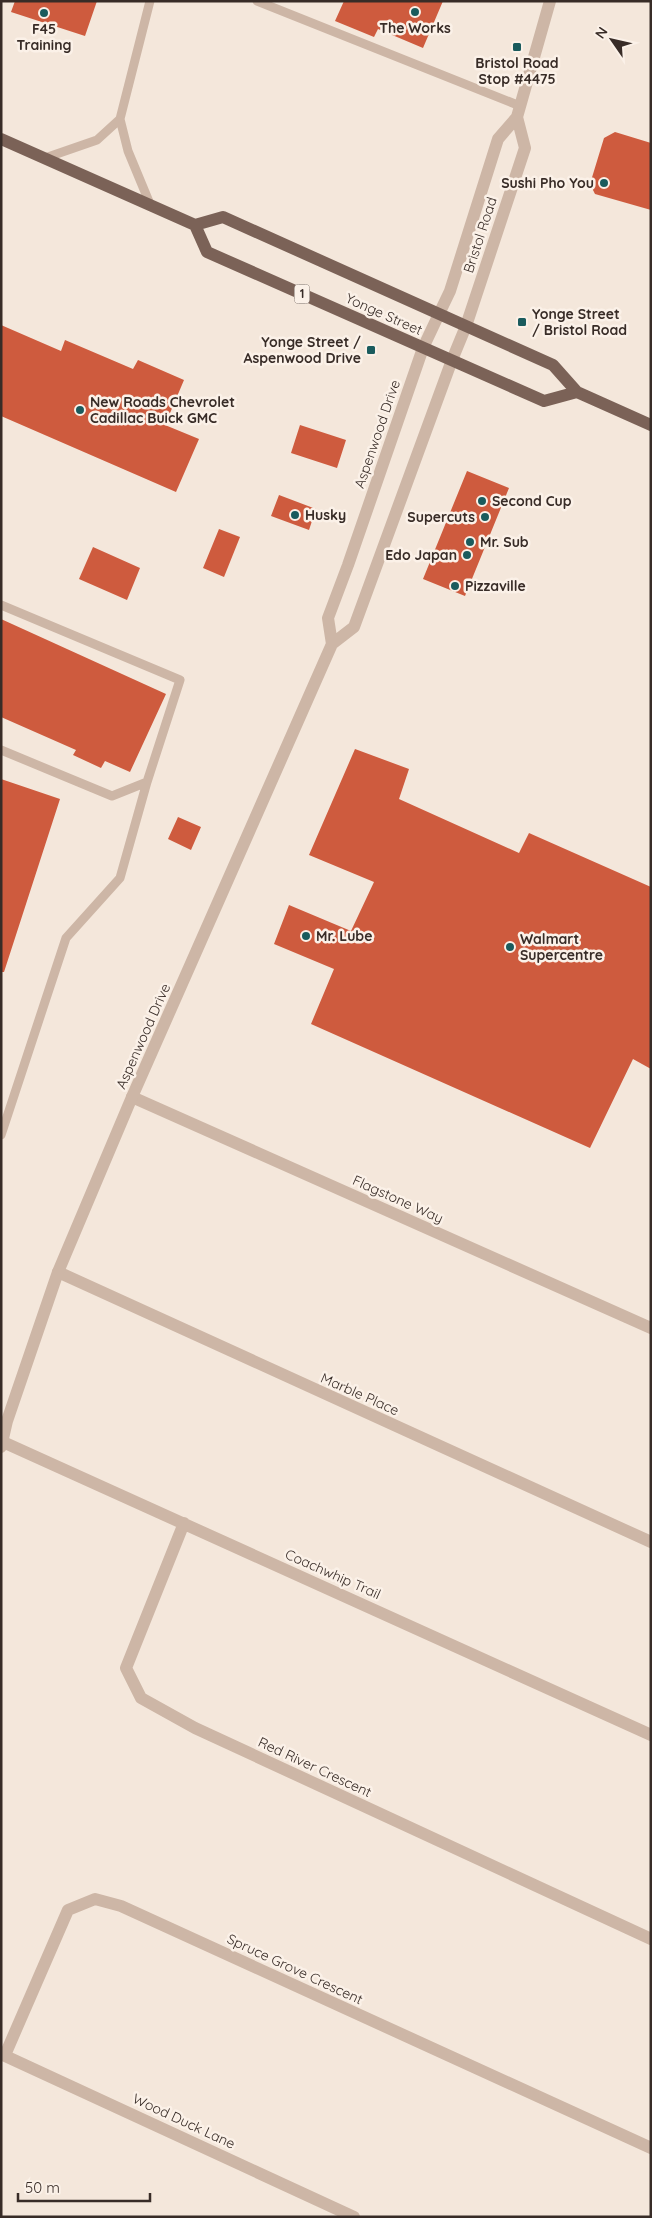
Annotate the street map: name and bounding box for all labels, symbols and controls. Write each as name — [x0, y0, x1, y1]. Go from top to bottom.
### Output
marker: The Works — [409, 6, 421, 18]
marker: F45 Training — [38, 7, 50, 19]
north arrow — [587, 15, 637, 65]
place label: The Works — [379, 19, 451, 37]
place label: F45 Training — [17, 20, 71, 54]
text: N — [591, 23, 612, 42]
marker: Bristol Road Stop #4475 — [511, 41, 523, 53]
place label: Bristol Road Stop #4475 — [475, 54, 559, 88]
place label: Sushi Pho You — [501, 174, 594, 192]
marker: Sushi Pho You — [598, 177, 610, 189]
street label: Bristol Road — [459, 195, 501, 275]
road number: 1 — [294, 284, 310, 304]
street label: Yonge Street — [343, 289, 425, 339]
place label: Yonge Street / Bristol Road — [532, 305, 627, 339]
marker: Yonge Street / Bristol Road — [516, 316, 528, 328]
place label: Yonge Street / Aspenwood Drive — [244, 333, 361, 367]
marker: Yonge Street / Aspenwood Drive — [365, 344, 377, 356]
street label: Aspenwood Drive — [350, 377, 404, 491]
place label: New Roads Chevrolet Cadillac Buick GMC — [90, 393, 235, 427]
marker: New Roads Chevrolet Cadillac Buick GMC — [74, 404, 86, 416]
place label: Second Cup — [492, 492, 572, 510]
marker: Second Cup — [476, 495, 488, 507]
place label: Husky — [305, 506, 346, 524]
place label: Supercuts — [407, 508, 475, 526]
marker: Husky — [289, 509, 301, 521]
marker: Supercuts — [479, 511, 491, 523]
place label: Mr. Sub — [480, 533, 529, 551]
marker: Mr. Sub — [464, 536, 476, 548]
place label: Edo Japan — [385, 546, 457, 564]
marker: Edo Japan — [461, 549, 473, 561]
place label: Pizzaville — [465, 577, 526, 595]
marker: Pizzaville — [449, 580, 461, 592]
place label: Mr. Lube — [316, 927, 372, 945]
marker: Mr. Lube — [300, 930, 312, 942]
place label: Walmart Supercentre — [520, 930, 603, 964]
marker: Walmart Supercentre — [504, 941, 516, 953]
street label: Aspenwood Drive — [112, 980, 174, 1092]
street label: Flagstone Way — [350, 1171, 446, 1227]
street label: Marble Place — [318, 1369, 402, 1419]
street label: Coachwhip Trail — [282, 1545, 384, 1603]
street label: Red River Crescent — [255, 1733, 375, 1801]
street label: Spruce Grove Crescent — [224, 1930, 366, 2008]
street label: Wood Duck Lane — [130, 2089, 238, 2153]
scale bar — [18, 2170, 150, 2202]
text: 50 m — [25, 2178, 60, 2197]

